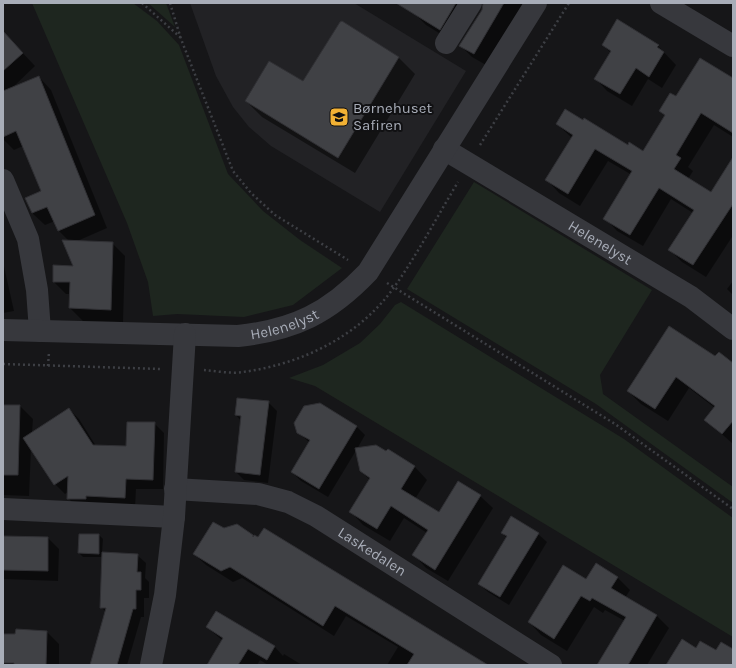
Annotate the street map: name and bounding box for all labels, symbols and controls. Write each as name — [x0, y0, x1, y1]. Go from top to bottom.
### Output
place label: Børnehuset Safiren — [353, 99, 432, 134]
school or university icon: Børnehuset Safiren — [328, 106, 350, 128]
street label: Helenelyst — [565, 217, 636, 269]
street label: Helenelyst — [249, 305, 322, 343]
street label: Laskedalen — [335, 523, 410, 580]

